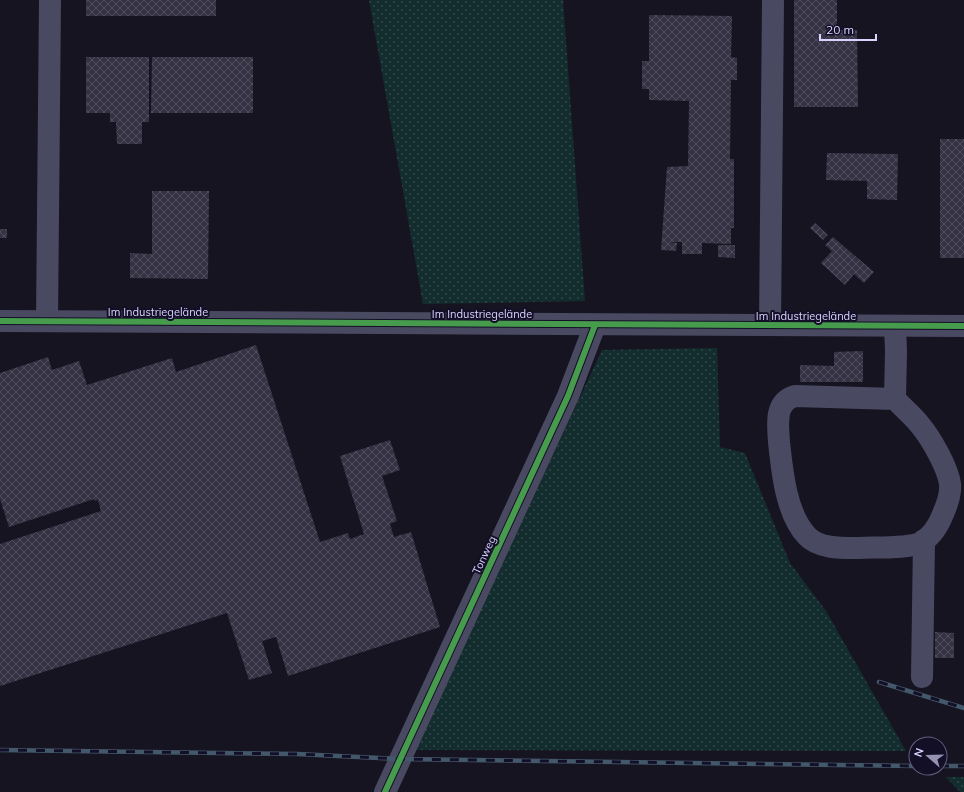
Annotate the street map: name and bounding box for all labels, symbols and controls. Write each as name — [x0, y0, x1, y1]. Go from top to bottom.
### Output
scale bar — [820, 16, 876, 42]
text: 20 m — [826, 22, 854, 37]
street label: Im Industriegelände — [108, 305, 208, 319]
street label: Im Industriegelände — [432, 307, 532, 321]
street label: Im Industriegelände — [756, 309, 856, 323]
street label: Tonweg — [469, 534, 499, 576]
north arrow — [908, 736, 948, 776]
text: N — [911, 746, 927, 759]

